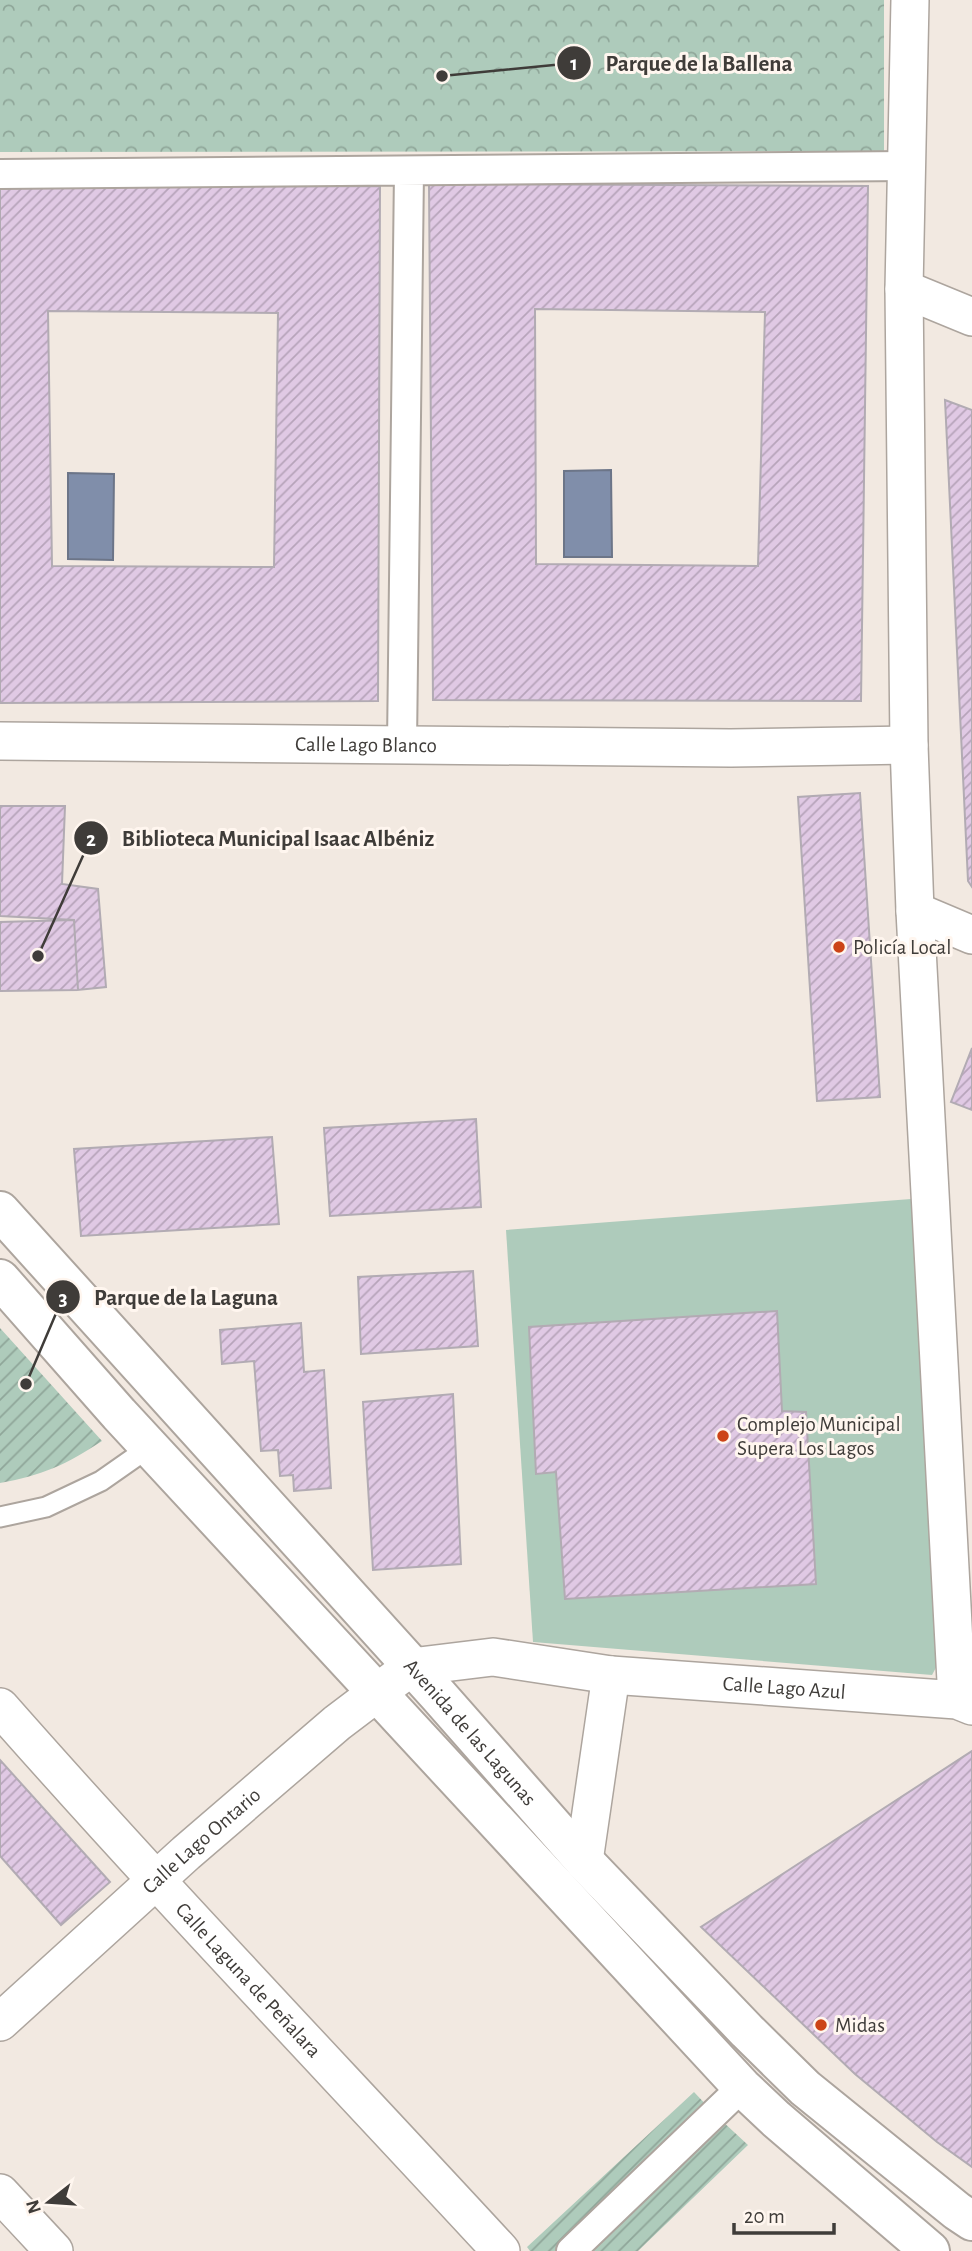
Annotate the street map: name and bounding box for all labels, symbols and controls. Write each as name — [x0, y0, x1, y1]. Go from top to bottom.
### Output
callout: Parque de la Ballena — [556, 41, 806, 85]
text: 1 — [570, 53, 578, 74]
text: Parque de la Ballena — [606, 53, 792, 76]
street label: Calle Lago Blanco — [295, 734, 437, 756]
callout: Biblioteca Municipal Isaac Albéniz — [73, 816, 449, 860]
text: Biblioteca Municipal Isaac Albéniz — [122, 828, 434, 851]
text: 2 — [86, 829, 96, 850]
place label: Policía Local — [853, 937, 951, 958]
marker: Policía Local — [831, 939, 847, 955]
callout: Parque de la Laguna — [45, 1275, 292, 1319]
text: Parque de la Laguna — [94, 1287, 278, 1310]
text: 3 — [58, 1288, 68, 1309]
place label: Complejo Municipal Supera Los Lagos — [737, 1414, 901, 1459]
marker: Complejo Municipal Supera Los Lagos — [715, 1428, 731, 1444]
street label: Avenida de las Lagunas — [400, 1655, 540, 1810]
street label: Calle Lago Azul — [722, 1673, 846, 1703]
street label: Calle Lago Ontario — [139, 1784, 265, 1898]
street label: Calle Laguna de Peñalara — [171, 1899, 325, 2062]
place label: Midas — [835, 2015, 885, 2036]
marker: Midas — [813, 2017, 829, 2033]
north arrow — [14, 2167, 84, 2237]
scale bar — [734, 2192, 834, 2236]
text: N — [23, 2197, 45, 2216]
text: 20 m — [744, 2206, 785, 2227]

